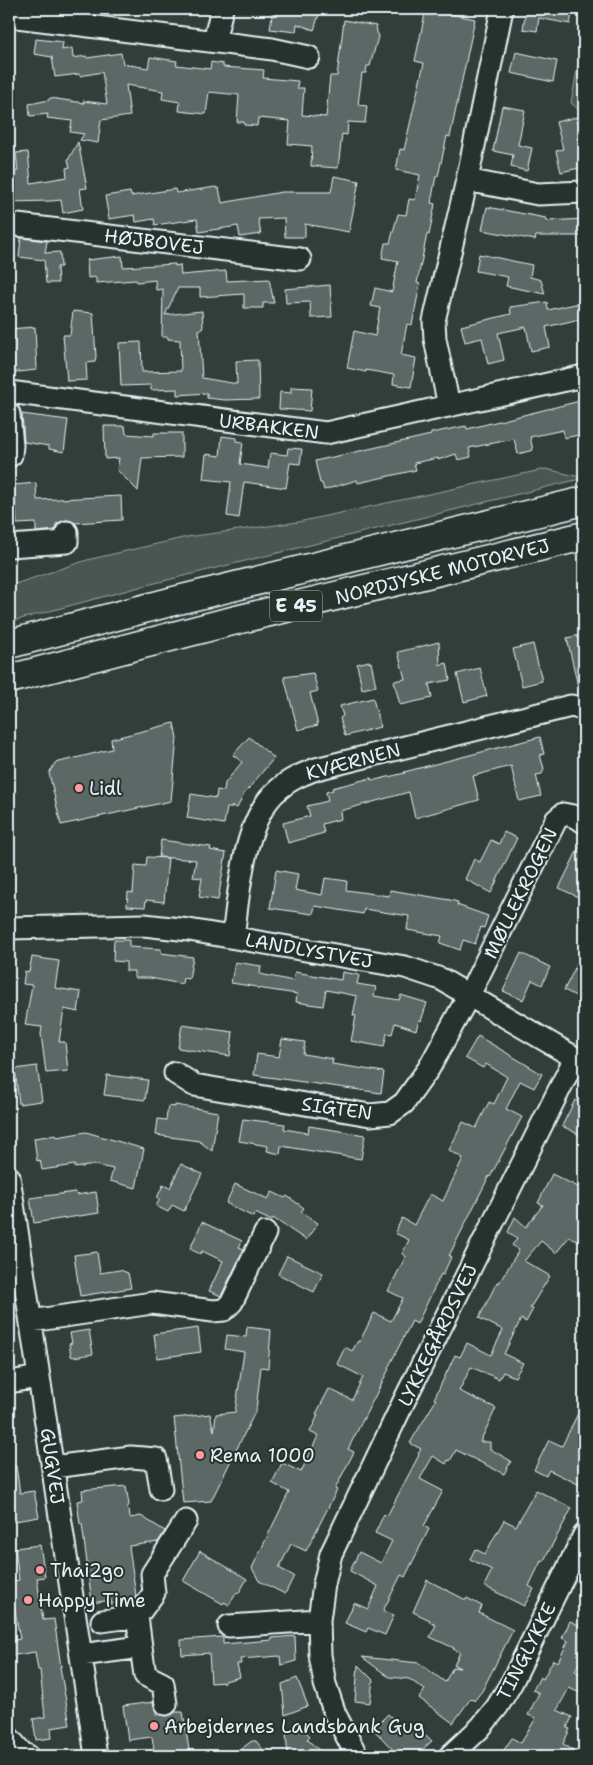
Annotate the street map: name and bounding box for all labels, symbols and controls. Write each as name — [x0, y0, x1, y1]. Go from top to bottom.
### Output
street label: HØJBOVEJ — [103, 223, 205, 260]
street label: URBAKKEN — [217, 408, 320, 445]
street label: NORDJYSKE MOTORVEJ — [332, 533, 552, 610]
road number: E 45 — [270, 590, 322, 622]
street label: KVÆRNEN — [303, 737, 403, 786]
place label: Lidl — [89, 776, 122, 801]
marker: Lidl — [73, 782, 85, 794]
street label: MØLLEKROGEN — [478, 824, 563, 963]
street label: LANDLYSTVEJ — [243, 927, 375, 974]
street label: SIGTEN — [300, 1091, 374, 1126]
street label: LYKKEGÅRDSVEJ — [391, 1259, 483, 1411]
street label: GUGVEJ — [35, 1426, 70, 1506]
place label: Rema 1000 — [210, 1443, 315, 1468]
marker: Rema 1000 — [194, 1449, 206, 1461]
place label: Thai2go — [50, 1558, 124, 1583]
marker: Thai2go — [34, 1564, 46, 1576]
place label: Happy Time — [38, 1588, 146, 1613]
marker: Happy Time — [22, 1594, 34, 1606]
street label: TINGLYKKE — [491, 1598, 562, 1704]
place label: Arbejdernes Landsbank Gug — [164, 1714, 425, 1739]
marker: Arbejdernes Landsbank Gug — [148, 1720, 160, 1732]

